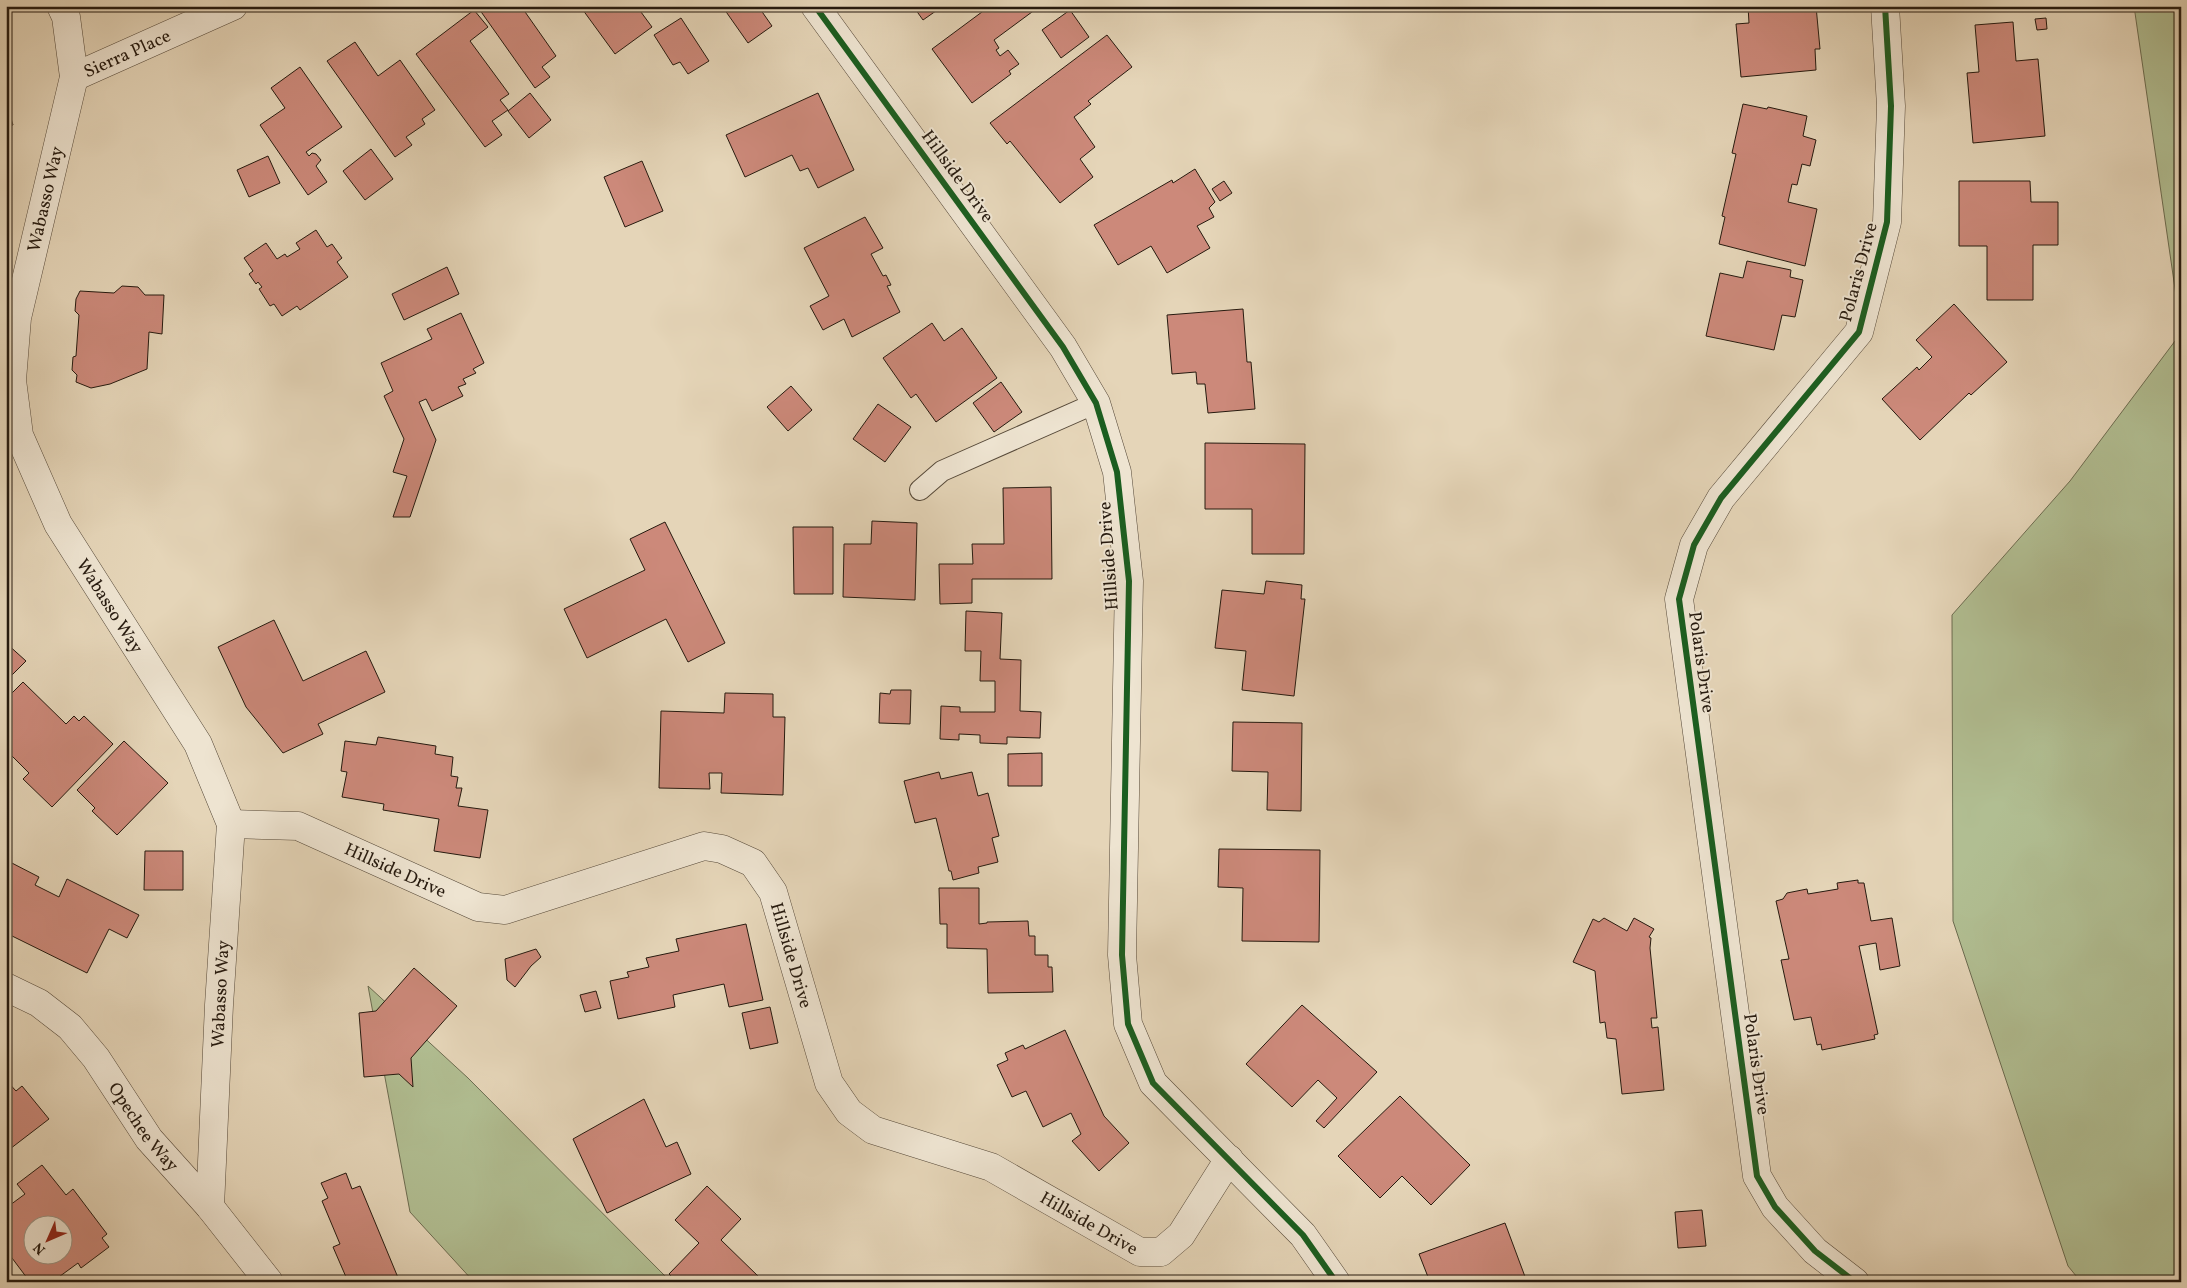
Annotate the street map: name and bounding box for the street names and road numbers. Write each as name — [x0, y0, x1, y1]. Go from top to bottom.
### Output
street label: Sierra Place — [80, 24, 175, 85]
street label: Hillside Drive — [915, 125, 999, 228]
street label: Wabasso Way — [22, 144, 71, 255]
street label: Polaris Drive — [1834, 220, 1885, 325]
street label: Hillside Drive — [1093, 501, 1126, 611]
street label: Wabasso Way — [69, 554, 148, 659]
street label: Polaris Drive — [1681, 610, 1720, 714]
street label: Hillside Drive — [340, 837, 450, 905]
street label: Hillside Drive — [763, 900, 817, 1012]
street label: Wabasso Way — [206, 939, 237, 1048]
street label: Polaris Drive — [1736, 1012, 1775, 1116]
street label: Opechee Way — [101, 1078, 184, 1178]
street label: Hillside Drive — [1035, 1186, 1142, 1262]

